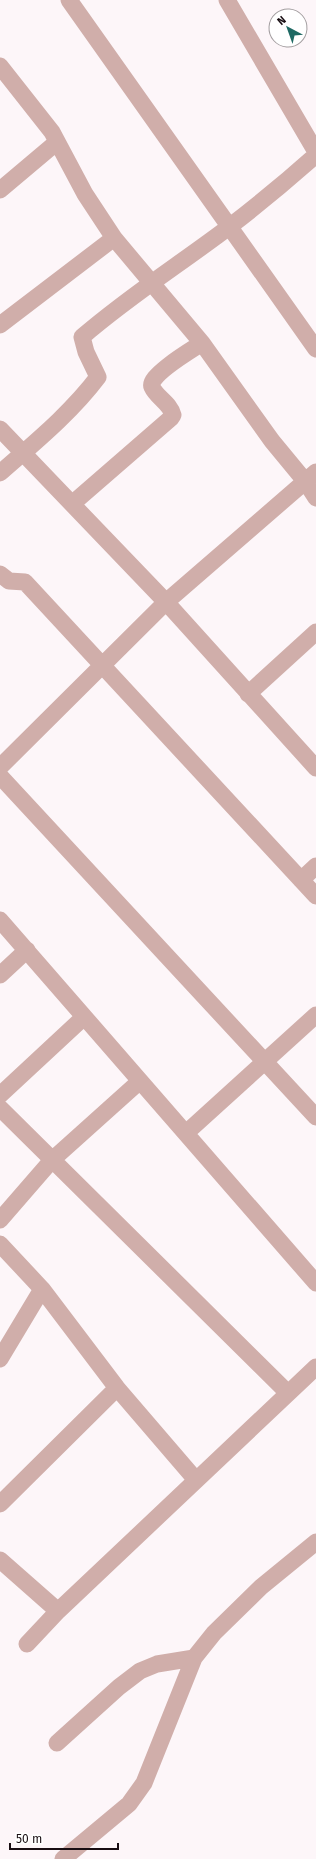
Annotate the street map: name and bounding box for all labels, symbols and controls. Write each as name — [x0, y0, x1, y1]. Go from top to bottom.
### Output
north arrow — [268, 8, 308, 48]
text: N — [275, 14, 289, 28]
scale bar — [10, 1825, 118, 1851]
text: 50 m — [16, 1832, 42, 1846]

